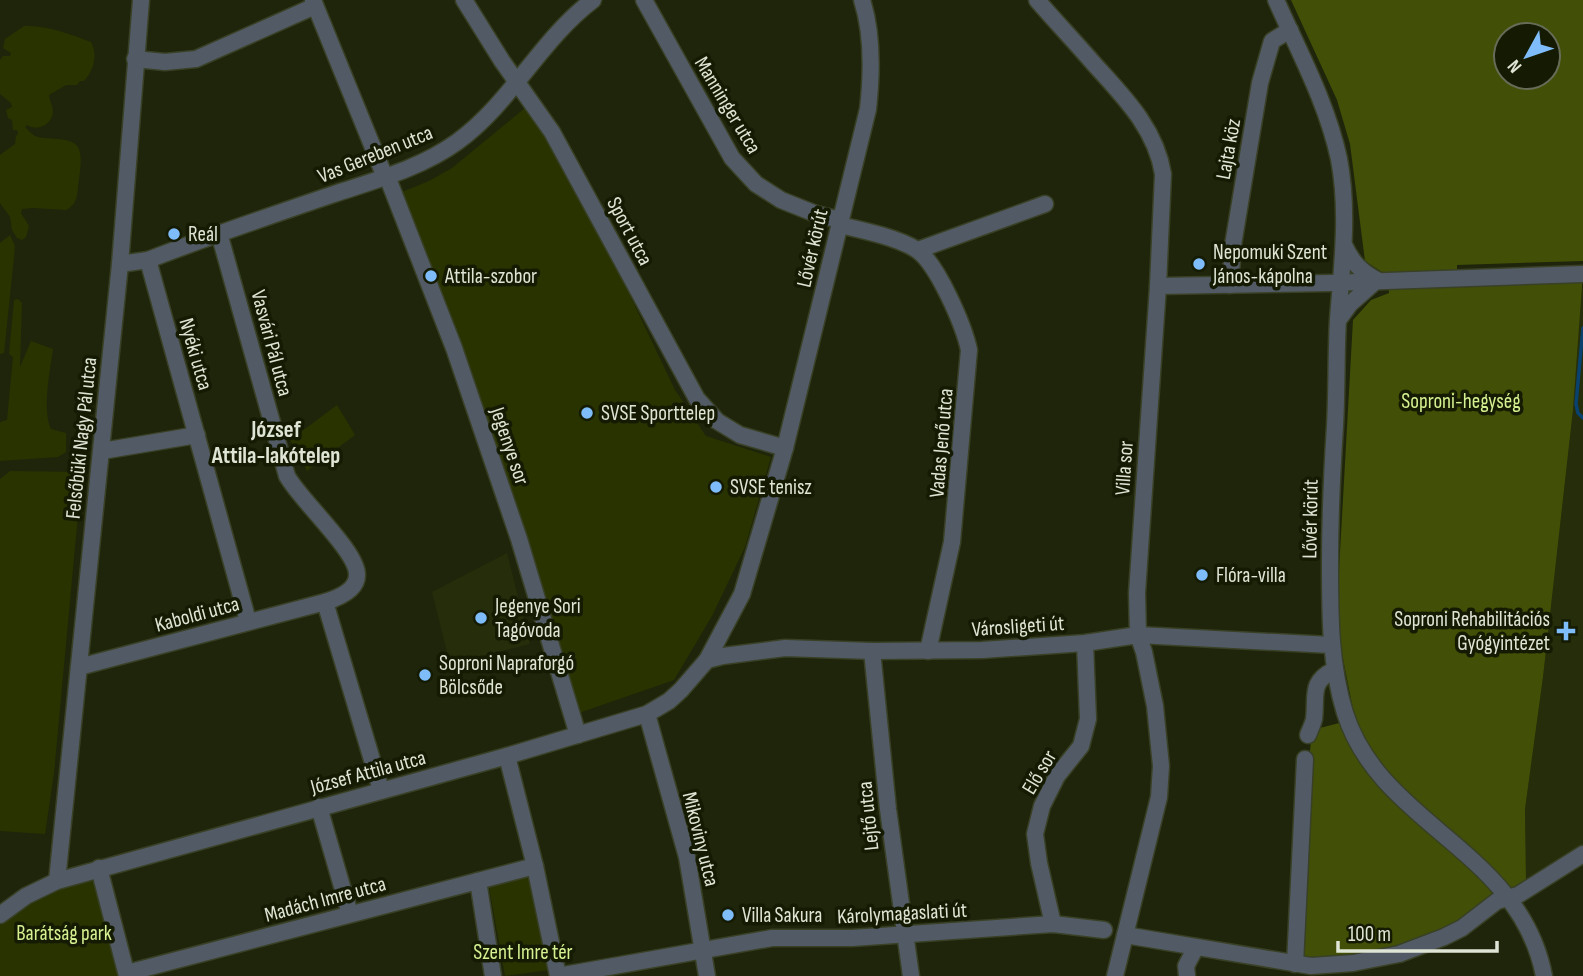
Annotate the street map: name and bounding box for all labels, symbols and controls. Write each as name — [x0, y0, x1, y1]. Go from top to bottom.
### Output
north arrow — [1492, 21, 1562, 91]
street label: Manninger utca — [689, 52, 766, 158]
text: N — [1503, 55, 1527, 77]
street label: Lajta köz — [1211, 116, 1246, 181]
street label: Vas Gereben utca — [314, 120, 436, 189]
street label: Sport utca — [601, 193, 658, 270]
street label: Lővér körút — [791, 207, 834, 290]
place label: Reál — [188, 222, 218, 247]
marker: Reál — [166, 226, 182, 242]
place label: Nepomuki Szent János-kápolna — [1212, 240, 1327, 289]
marker: Nepomuki Szent János-kápolna — [1191, 256, 1207, 272]
place label: Attila-szobor — [444, 264, 537, 289]
marker: Attila-szobor — [423, 268, 439, 284]
street label: Vasvári Pál utca — [245, 287, 298, 399]
street label: Nyéki utca — [173, 315, 218, 393]
street label: Felsőbüki Nagy Pál utca — [61, 356, 102, 520]
street label: Vadas Jenő utca — [924, 387, 959, 499]
park label: Soproni-hegység — [1401, 389, 1521, 414]
place label: SVSE Sporttelep — [601, 401, 715, 426]
street label: Jegenye sor — [484, 403, 534, 488]
marker: SVSE Sporttelep — [579, 405, 595, 421]
district label: József Attila-lakótelep — [211, 416, 340, 470]
street label: Villa sor — [1110, 440, 1139, 496]
place label: SVSE tenisz — [730, 475, 812, 500]
marker: SVSE tenisz — [708, 479, 724, 495]
street label: Lővér körút — [1297, 479, 1324, 559]
place label: Flóra-villa — [1216, 563, 1286, 588]
marker: Flóra-villa — [1194, 567, 1210, 583]
street label: Kaboldi utca — [152, 591, 242, 638]
place label: Jegenye Sori Tagóvoda — [494, 594, 581, 643]
place label: Soproni Rehabilitációs Gyógyintézet — [1394, 607, 1550, 656]
marker: Jegenye Sori Tagóvoda — [473, 610, 489, 626]
street label: Városligeti út — [971, 611, 1065, 642]
marker: Soproni Rehabilitációs Gyógyintézet — [1556, 621, 1576, 641]
place label: Soproni Napraforgó Bölcsőde — [439, 651, 574, 700]
marker: Soproni Napraforgó Bölcsőde — [417, 667, 433, 683]
street label: József Attila utca — [307, 745, 428, 800]
street label: Elő sor — [1017, 746, 1062, 799]
street label: Lejtő utca — [852, 780, 885, 852]
street label: Mikoviny utca — [677, 789, 724, 889]
street label: Madách Imre utca — [262, 871, 389, 928]
street label: Károlymagaslati út — [836, 898, 968, 929]
place label: Villa Sakura — [742, 903, 822, 928]
marker: Villa Sakura — [720, 907, 736, 923]
scale bar — [1338, 909, 1497, 953]
park label: Barátság park — [16, 921, 112, 946]
text: 100 m — [1348, 922, 1391, 947]
park label: Szent Imre tér — [473, 940, 573, 965]

